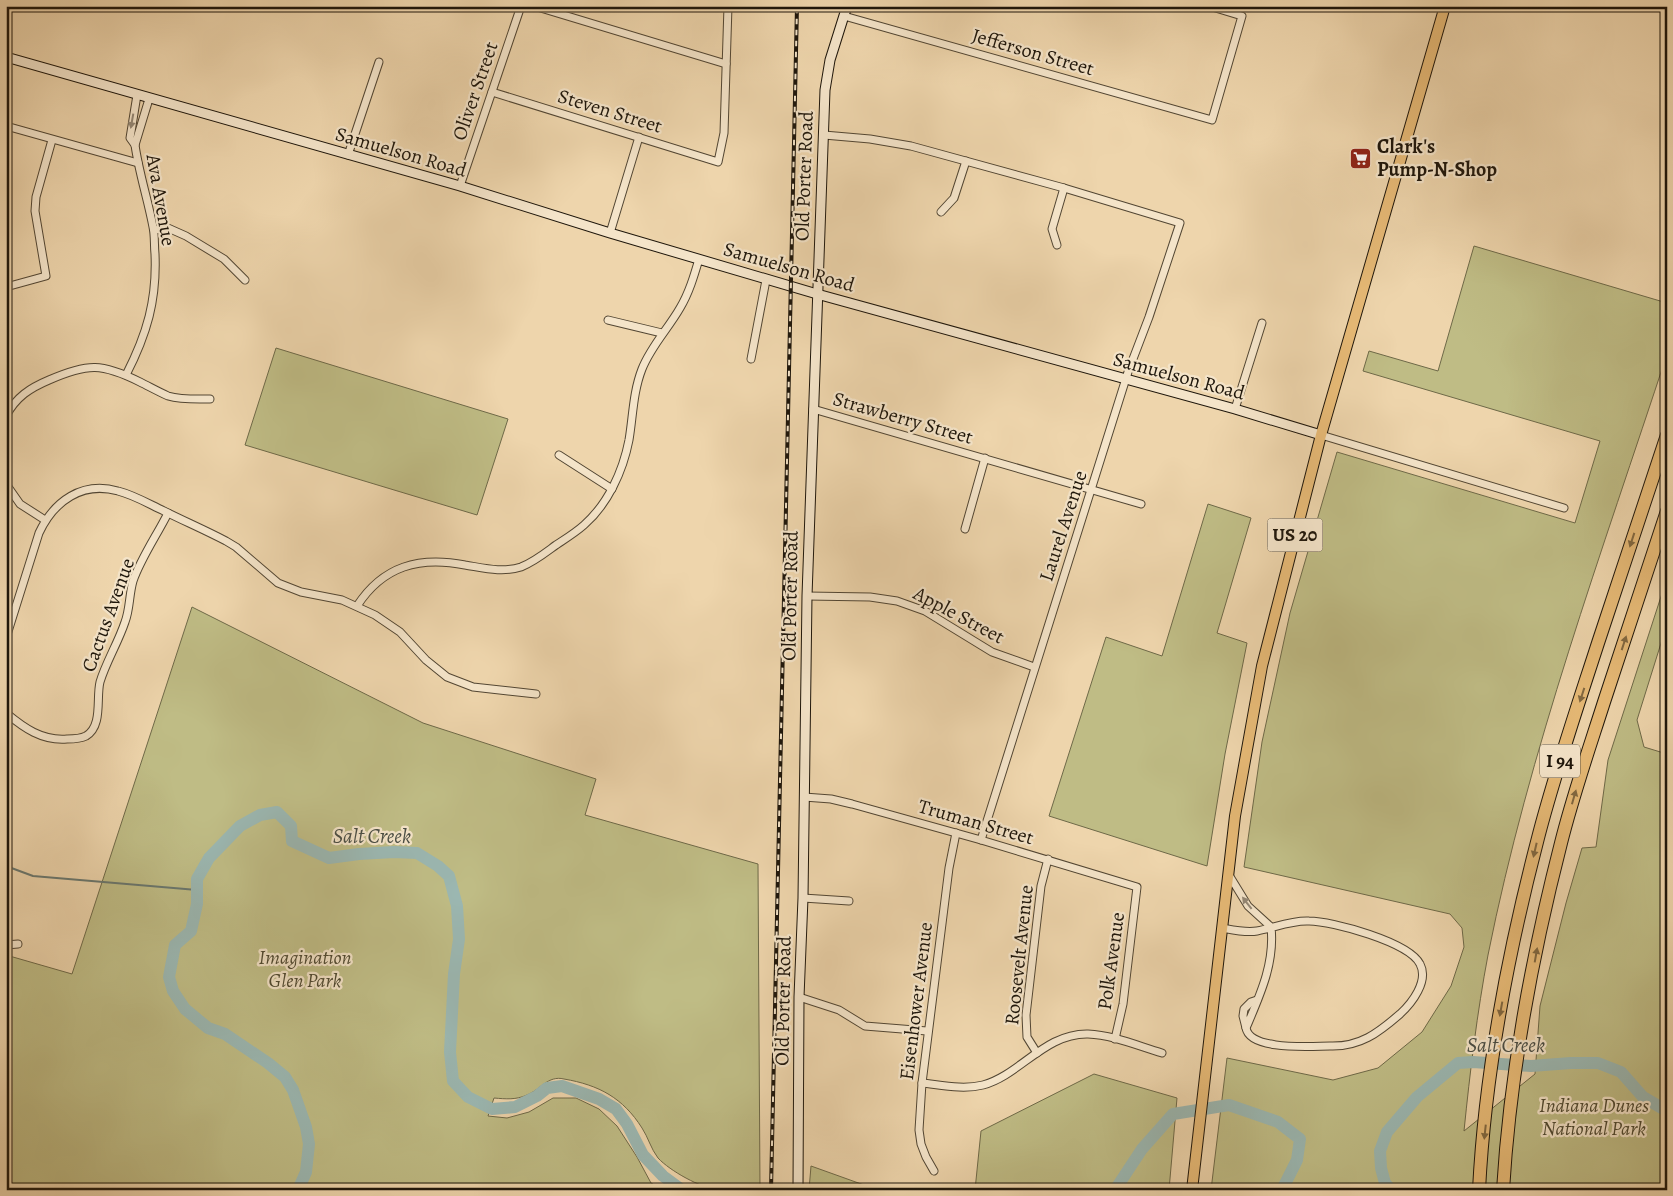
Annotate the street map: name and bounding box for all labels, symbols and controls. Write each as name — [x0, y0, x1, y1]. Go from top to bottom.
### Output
street label: Jefferson Street — [969, 22, 1097, 82]
street label: Oliver Street — [446, 38, 505, 144]
street label: Steven Street — [555, 82, 666, 140]
street label: Old Porter Road — [788, 110, 820, 241]
one-way arrow — [128, 113, 136, 129]
street label: Samuelson Road — [332, 120, 470, 184]
place label: Clark's Pump-N-Shop — [1377, 133, 1497, 183]
supermarket icon: Clark's Pump-N-Shop — [1349, 146, 1373, 170]
street label: Ava Avenue — [139, 151, 182, 248]
street label: Samuelson Road — [720, 235, 858, 299]
street label: Samuelson Road — [1110, 345, 1248, 407]
street label: Strawberry Street — [830, 385, 977, 451]
street label: Laurel Avenue — [1032, 467, 1094, 585]
road number: US 20 — [1268, 518, 1322, 552]
street label: Old Porter Road — [775, 531, 805, 661]
one-way arrow — [1628, 533, 1636, 548]
street label: Cactus Avenue — [75, 554, 141, 676]
street label: Apple Street — [908, 579, 1010, 650]
one-way arrow — [1620, 635, 1628, 650]
one-way arrow — [1578, 687, 1585, 702]
road number: I 94 — [1540, 744, 1580, 778]
one-way arrow — [1570, 790, 1578, 805]
street label: Truman Street — [915, 793, 1037, 851]
water label: Salt Creek — [333, 822, 411, 850]
one-way arrow — [1531, 843, 1539, 858]
street label: Roosevelt Avenue — [998, 883, 1040, 1027]
one-way arrow — [1242, 896, 1252, 910]
street label: Polk Avenue — [1091, 910, 1131, 1012]
street label: Eisenhower Avenue — [893, 920, 939, 1082]
street label: Old Porter Road — [768, 936, 798, 1066]
park label: Imagination Glen Park — [259, 944, 352, 994]
one-way arrow — [1532, 947, 1540, 963]
one-way arrow — [1497, 1002, 1505, 1018]
water label: Salt Creek — [1467, 1031, 1545, 1059]
park label: Indiana Dunes National Park — [1539, 1092, 1649, 1142]
one-way arrow — [1481, 1124, 1489, 1140]

